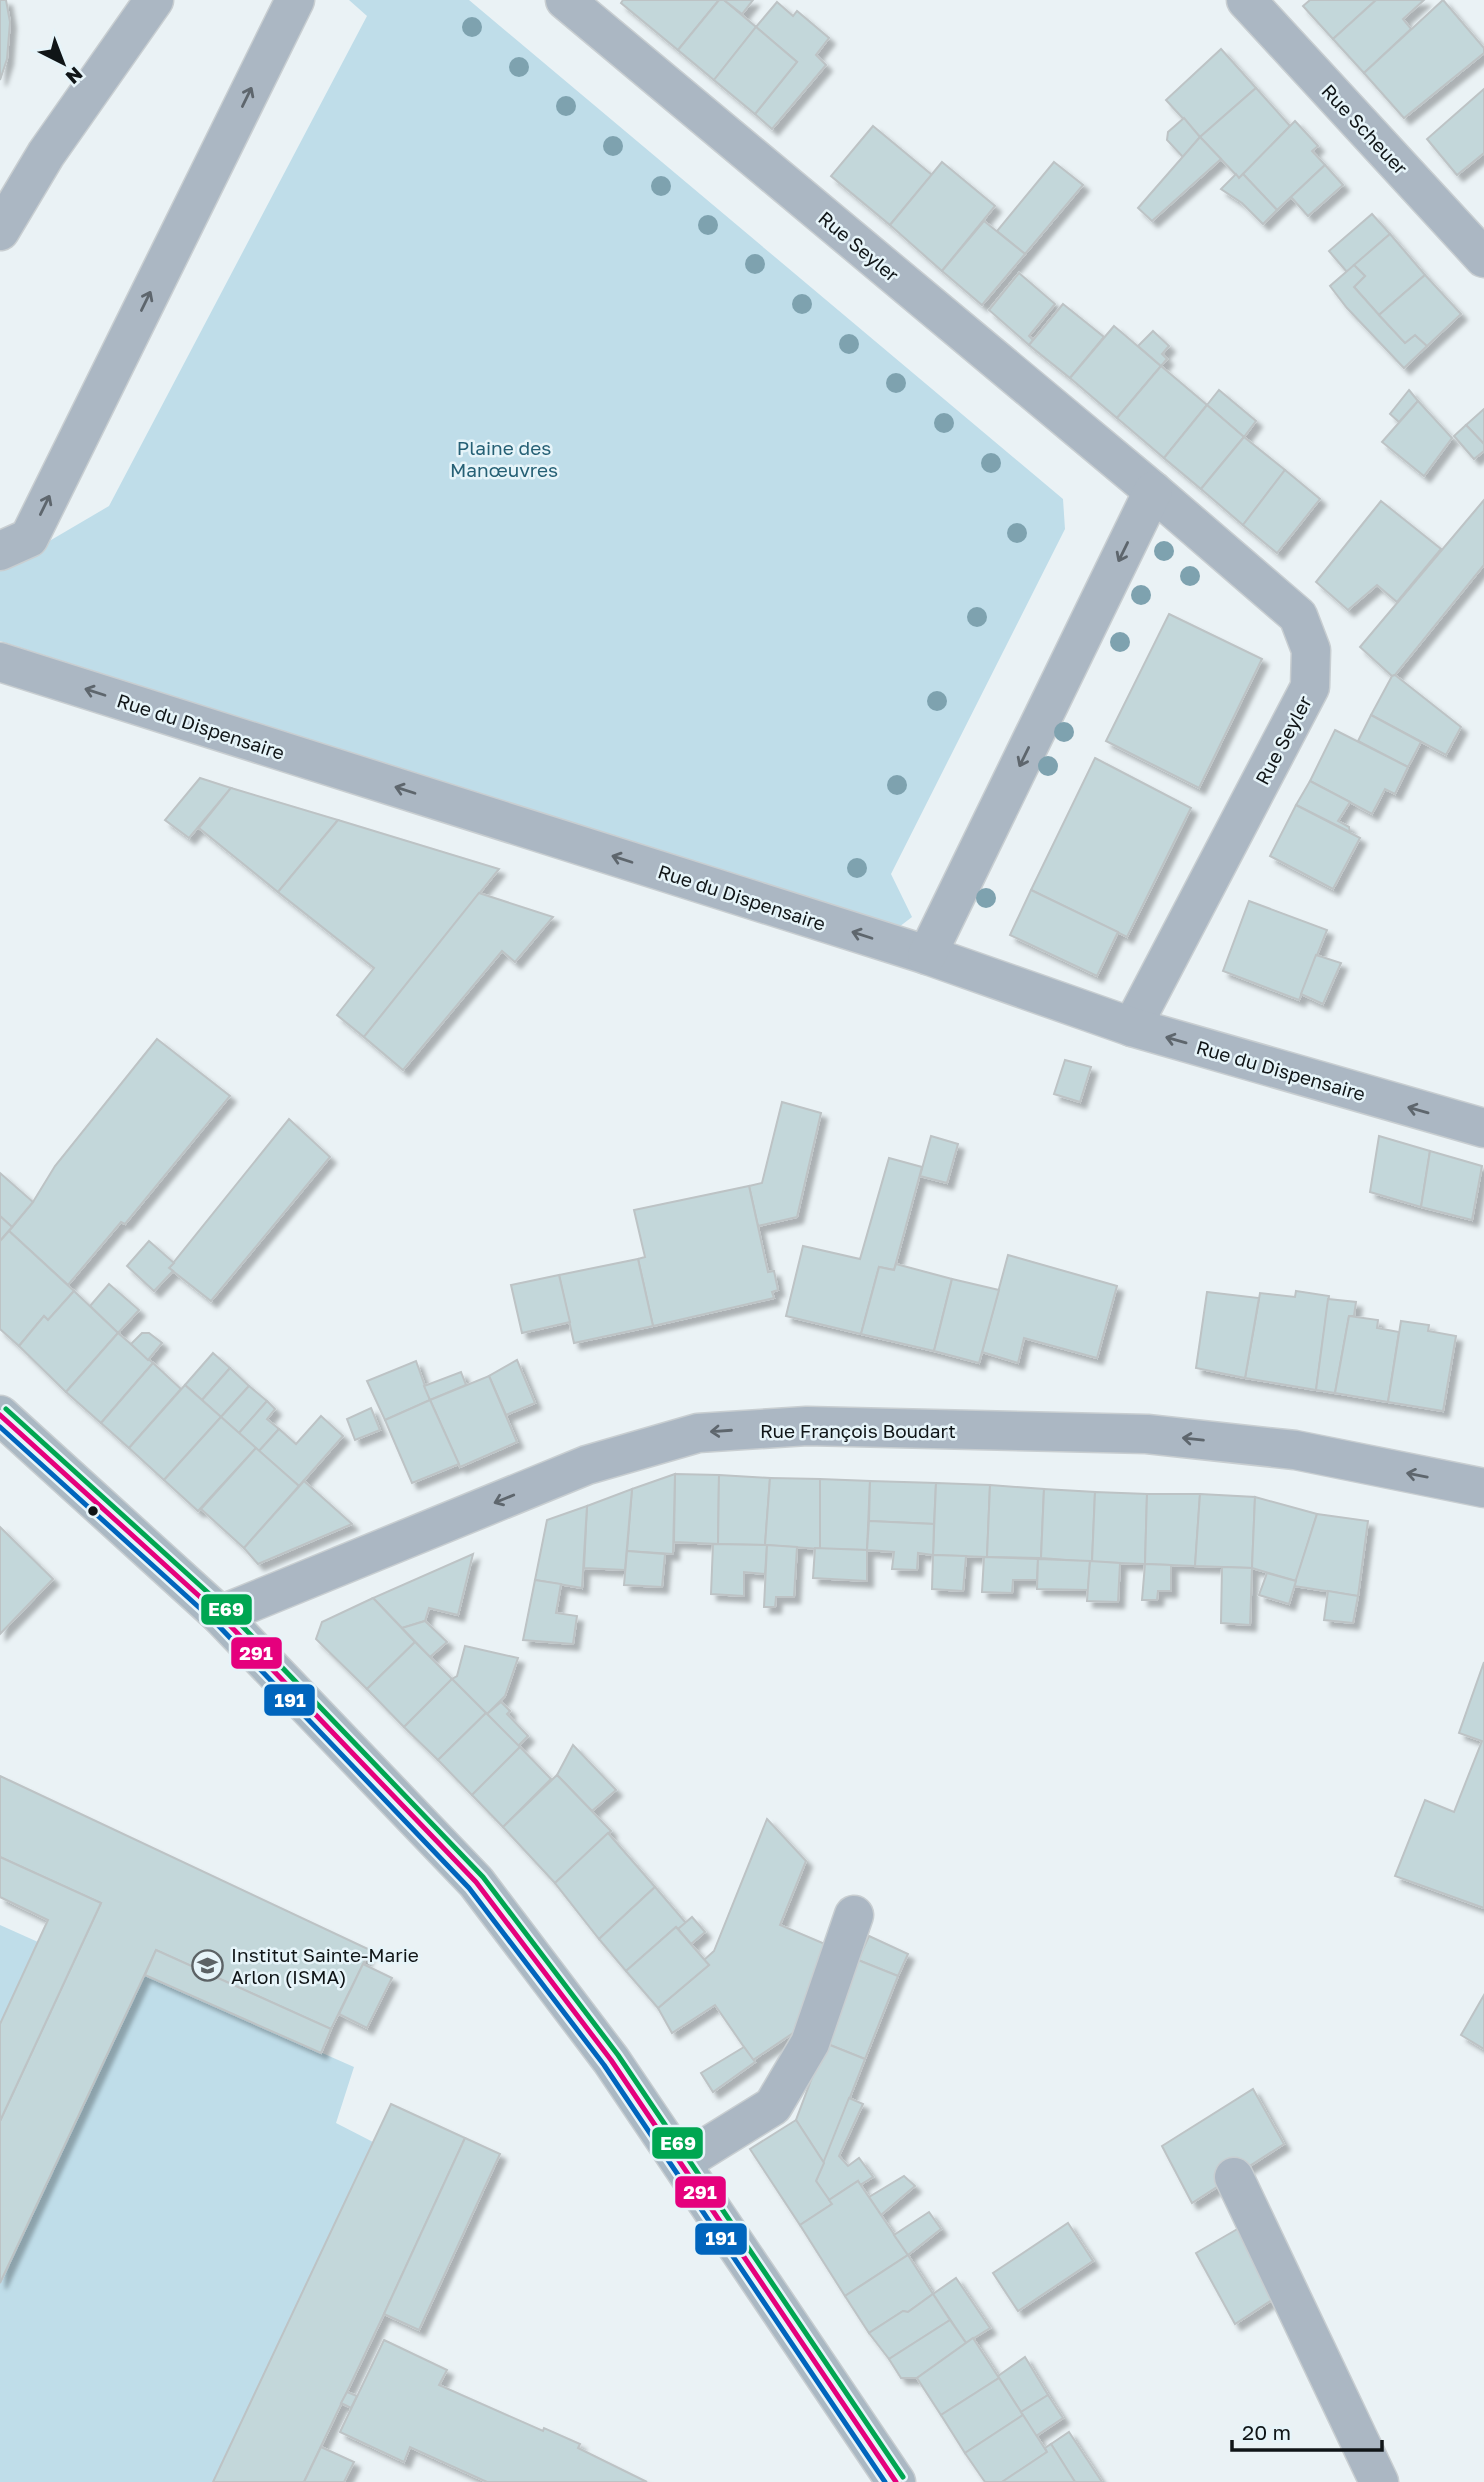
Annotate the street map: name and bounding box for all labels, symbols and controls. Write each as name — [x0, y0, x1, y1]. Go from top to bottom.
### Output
north arrow — [28, 28, 98, 98]
text: N — [62, 63, 88, 89]
street label: Rue Scheuer — [1317, 79, 1413, 179]
one-way arrow — [241, 87, 254, 108]
street label: Rue Seyler — [814, 206, 904, 287]
one-way arrow — [139, 291, 153, 312]
park label: Plaine des Manœuvres — [450, 436, 558, 481]
one-way arrow — [38, 495, 52, 516]
one-way arrow — [1116, 541, 1130, 562]
one-way arrow — [84, 685, 106, 697]
street label: Rue du Dispensaire — [114, 688, 288, 764]
street label: Rue Seyler — [1250, 691, 1316, 788]
one-way arrow — [1017, 746, 1030, 767]
one-way arrow — [394, 783, 416, 796]
one-way arrow — [611, 851, 633, 864]
street label: Rue du Dispensaire — [655, 859, 829, 935]
one-way arrow — [851, 927, 873, 940]
one-way arrow — [1166, 1032, 1188, 1045]
street label: Rue du Dispensaire — [1194, 1035, 1368, 1105]
one-way arrow — [1408, 1102, 1430, 1115]
street label: Rue François Boudart — [760, 1419, 956, 1442]
one-way arrow — [710, 1425, 732, 1438]
one-way arrow — [1182, 1433, 1204, 1446]
one-way arrow — [1406, 1467, 1429, 1481]
one-way arrow — [494, 1493, 516, 1506]
unlabelled marker — [86, 1504, 100, 1518]
line badge: E69 — [200, 1593, 253, 1626]
text: E69 — [208, 1597, 244, 1620]
line badge: 291 — [230, 1636, 283, 1670]
text: 291 — [239, 1641, 273, 1664]
line badge: 191 — [263, 1683, 316, 1717]
text: 191 — [274, 1688, 306, 1711]
place label: Institut Sainte-Marie Arlon (ISMA) — [231, 1943, 419, 1988]
school or university icon: Institut Sainte-Marie Arlon (ISMA) — [191, 1948, 225, 1982]
line badge: E69 — [651, 2126, 704, 2160]
text: E69 — [660, 2131, 696, 2154]
line badge: 291 — [674, 2175, 727, 2209]
text: 291 — [683, 2180, 717, 2203]
line badge: 191 — [694, 2222, 748, 2256]
text: 191 — [705, 2226, 737, 2249]
scale bar — [1232, 2408, 1382, 2452]
text: 20 m — [1242, 2419, 1291, 2445]

